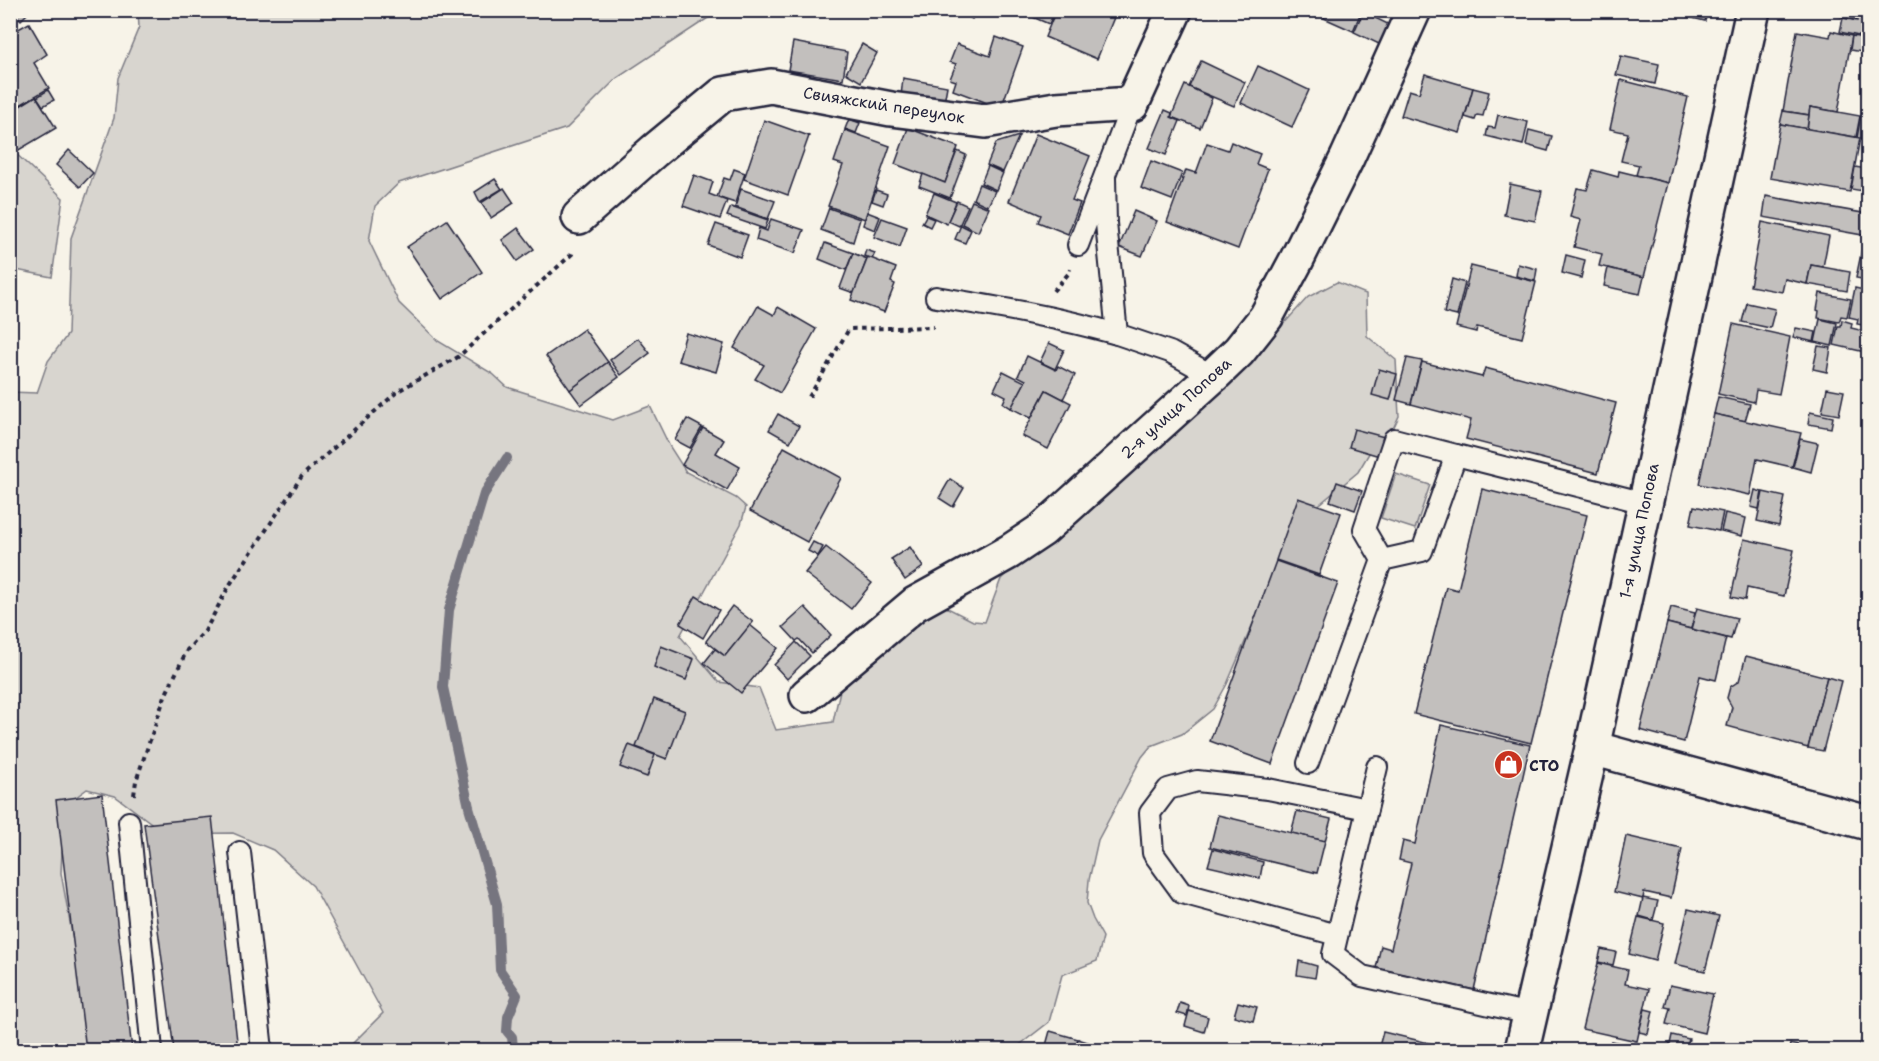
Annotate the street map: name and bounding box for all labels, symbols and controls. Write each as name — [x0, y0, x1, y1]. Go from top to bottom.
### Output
street label: Свияжский переулок — [802, 82, 967, 128]
street label: 2-я улица Попова — [1116, 353, 1236, 463]
street label: 1-я улица Попова — [1614, 461, 1664, 601]
shop icon: СТО — [1492, 749, 1524, 781]
place label: СТО — [1529, 755, 1560, 776]

